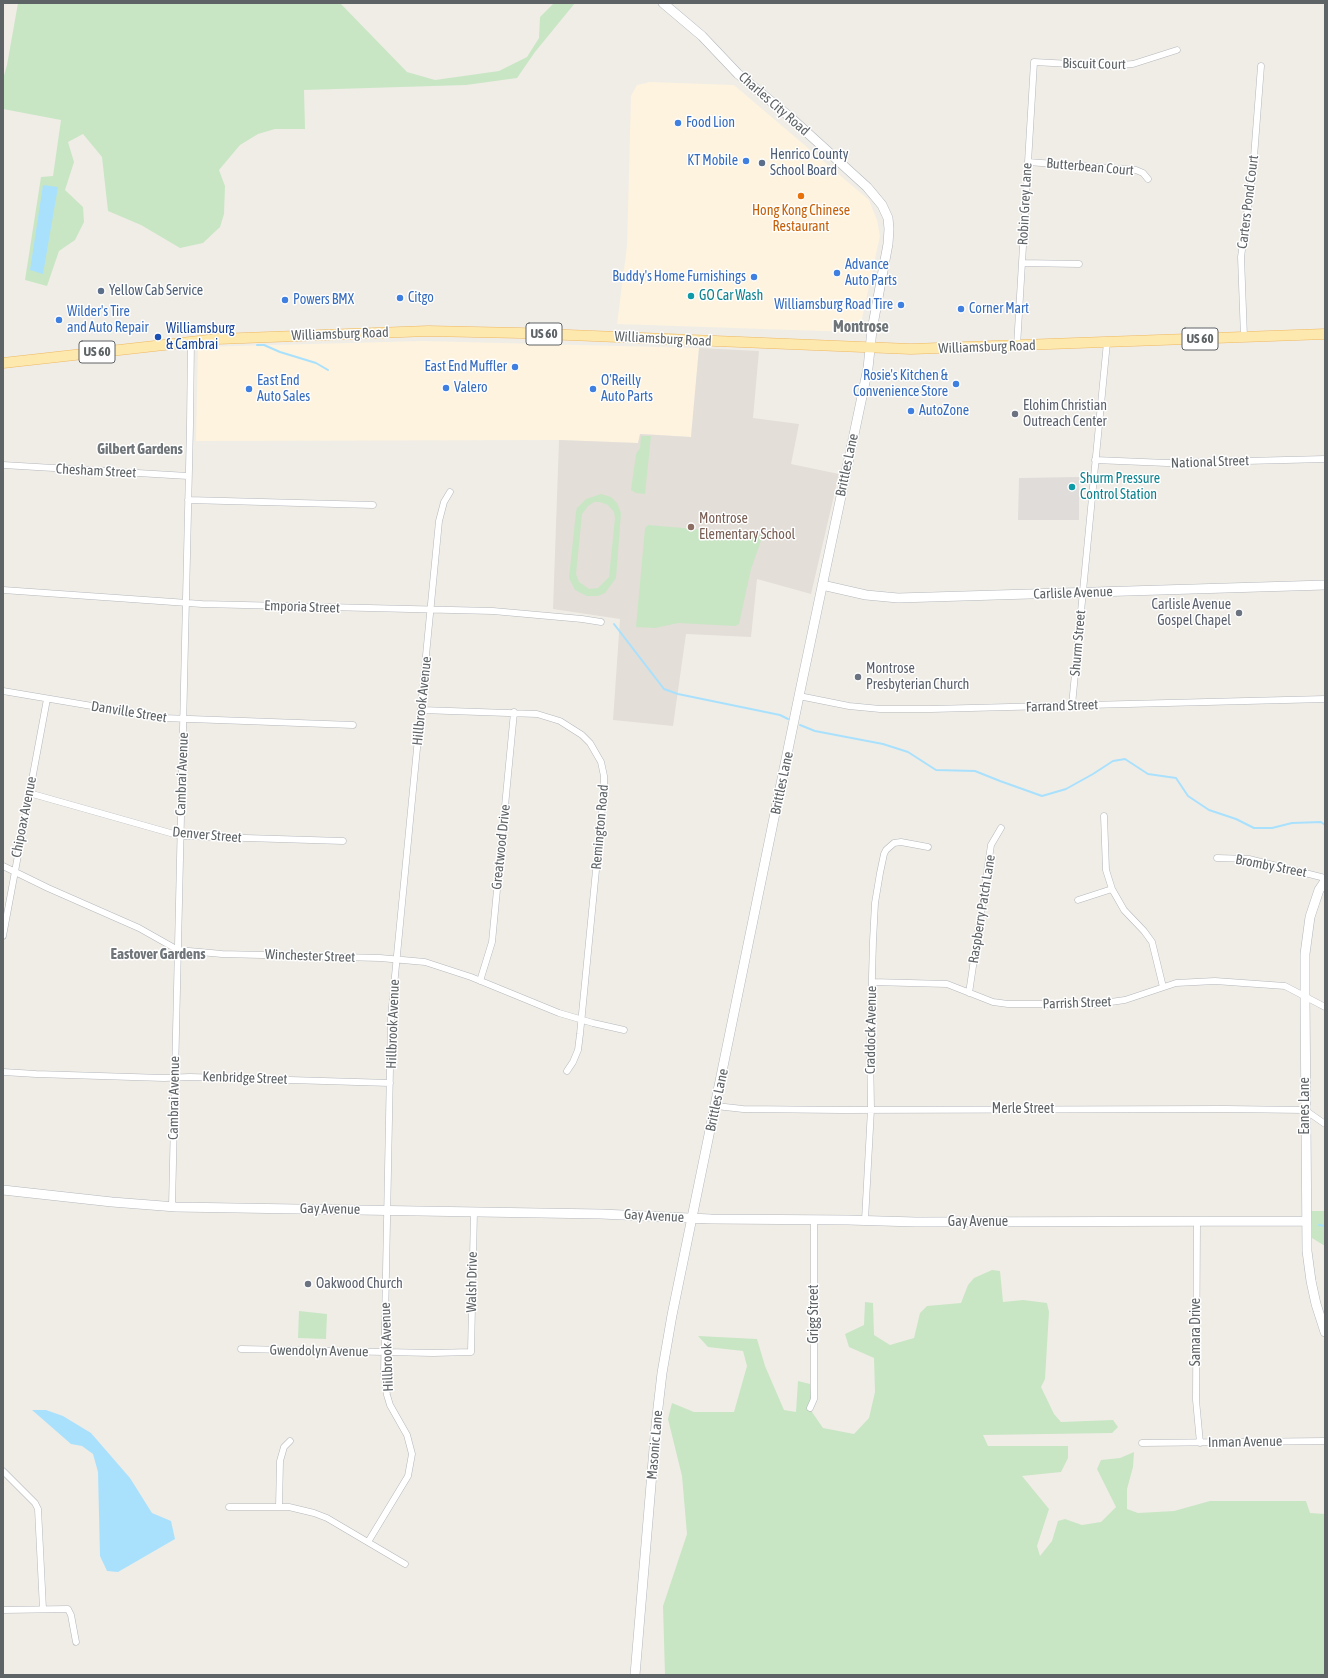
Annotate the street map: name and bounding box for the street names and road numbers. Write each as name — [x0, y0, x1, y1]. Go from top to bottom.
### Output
street label: Biscuit Court — [1062, 55, 1126, 73]
street label: Charles City Road — [735, 69, 813, 139]
street label: Carters Pond Court — [1234, 154, 1262, 250]
street label: Butterbean Court — [1046, 155, 1134, 179]
street label: Robin Grey Lane — [1014, 162, 1036, 246]
road number: US 60 — [526, 323, 562, 345]
street label: Williamsburg Road — [291, 324, 389, 344]
street label: Williamsburg Road — [614, 328, 712, 350]
road number: US 60 — [1182, 328, 1218, 350]
street label: Williamsburg Road — [938, 337, 1036, 357]
road number: US 60 — [79, 341, 115, 363]
street label: Brittles Lane — [832, 432, 862, 498]
street label: National Street — [1171, 452, 1249, 472]
street label: Chesham Street — [55, 461, 137, 481]
street label: Carlisle Avenue — [1033, 583, 1113, 603]
street label: Emporia Street — [264, 597, 340, 617]
street label: Shurm Street — [1067, 609, 1089, 677]
street label: Hillbrook Avenue — [409, 656, 435, 746]
street label: Farrand Street — [1026, 696, 1098, 716]
street label: Danville Street — [90, 698, 168, 726]
street label: Cambrai Avenue — [172, 732, 192, 816]
street label: Brittles Lane — [767, 750, 797, 816]
street label: Chipoax Avenue — [8, 775, 40, 859]
street label: Remington Road — [588, 784, 612, 870]
street label: Greatwood Drive — [488, 804, 514, 890]
street label: Denver Street — [172, 824, 242, 846]
street label: Bromby Street — [1234, 851, 1308, 881]
street label: Raspberry Patch Lane — [965, 853, 999, 965]
street label: Winchester Street — [265, 946, 355, 966]
street label: Hillbrook Avenue — [383, 979, 403, 1069]
street label: Craddock Avenue — [862, 986, 880, 1074]
street label: Parrish Street — [1042, 993, 1112, 1013]
street label: Cambrai Avenue — [165, 1056, 183, 1140]
street label: Brittles Lane — [702, 1067, 732, 1133]
street label: Kenbridge Street — [202, 1068, 288, 1088]
street label: Eanes Lane — [1297, 1077, 1313, 1135]
street label: Merle Street — [992, 1101, 1054, 1117]
street label: Gay Avenue — [300, 1200, 360, 1218]
street label: Gay Avenue — [623, 1206, 685, 1226]
street label: Gay Avenue — [948, 1214, 1008, 1230]
street label: Walsh Drive — [463, 1251, 481, 1313]
street label: Grigg Street — [806, 1284, 822, 1344]
street label: Samara Drive — [1188, 1298, 1204, 1366]
street label: Hillbrook Avenue — [377, 1302, 397, 1392]
street label: Gwendolyn Avenue — [269, 1342, 369, 1360]
street label: Masonic Lane — [644, 1410, 666, 1480]
street label: Inman Avenue — [1208, 1433, 1282, 1451]

